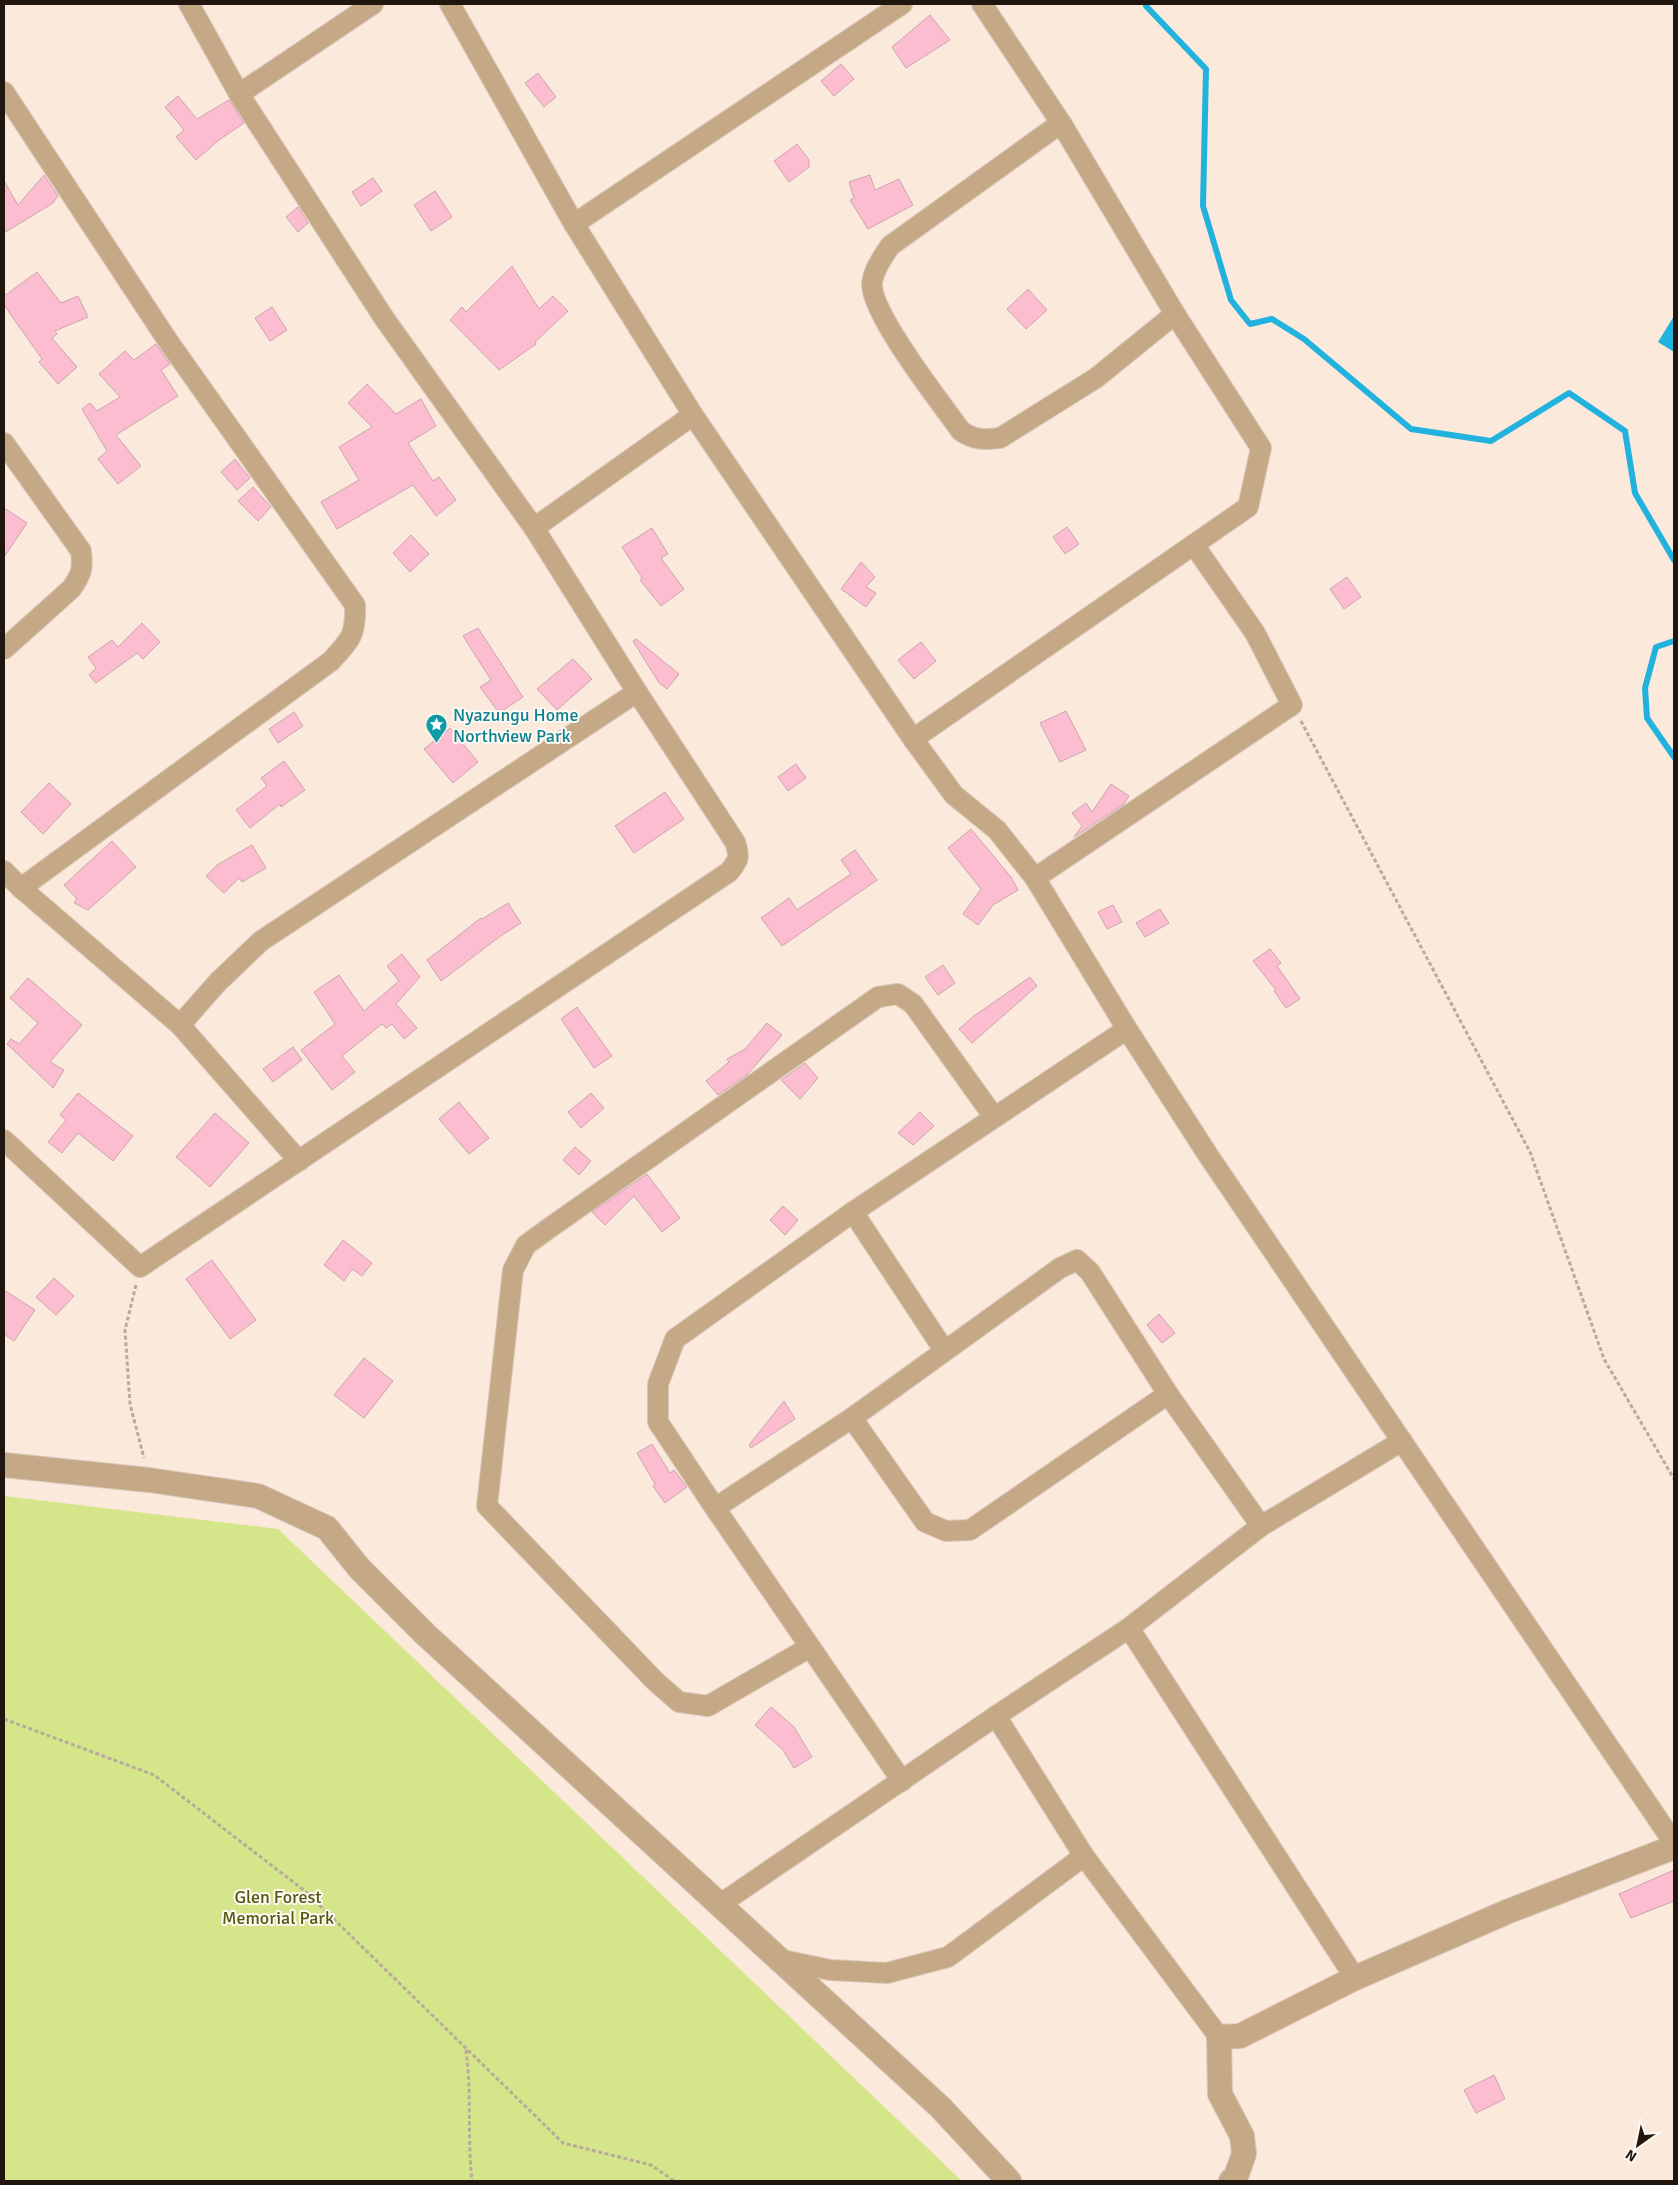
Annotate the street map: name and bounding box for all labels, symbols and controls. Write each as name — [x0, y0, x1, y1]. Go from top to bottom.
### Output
place label: Nyazungu Home Northview Park — [453, 704, 578, 747]
place icon: Nyazungu Home Northview Park — [425, 713, 449, 744]
park label: Glen Forest Memorial Park — [222, 1886, 334, 1929]
north arrow — [1613, 2120, 1663, 2170]
text: N — [1622, 2146, 1640, 2165]

